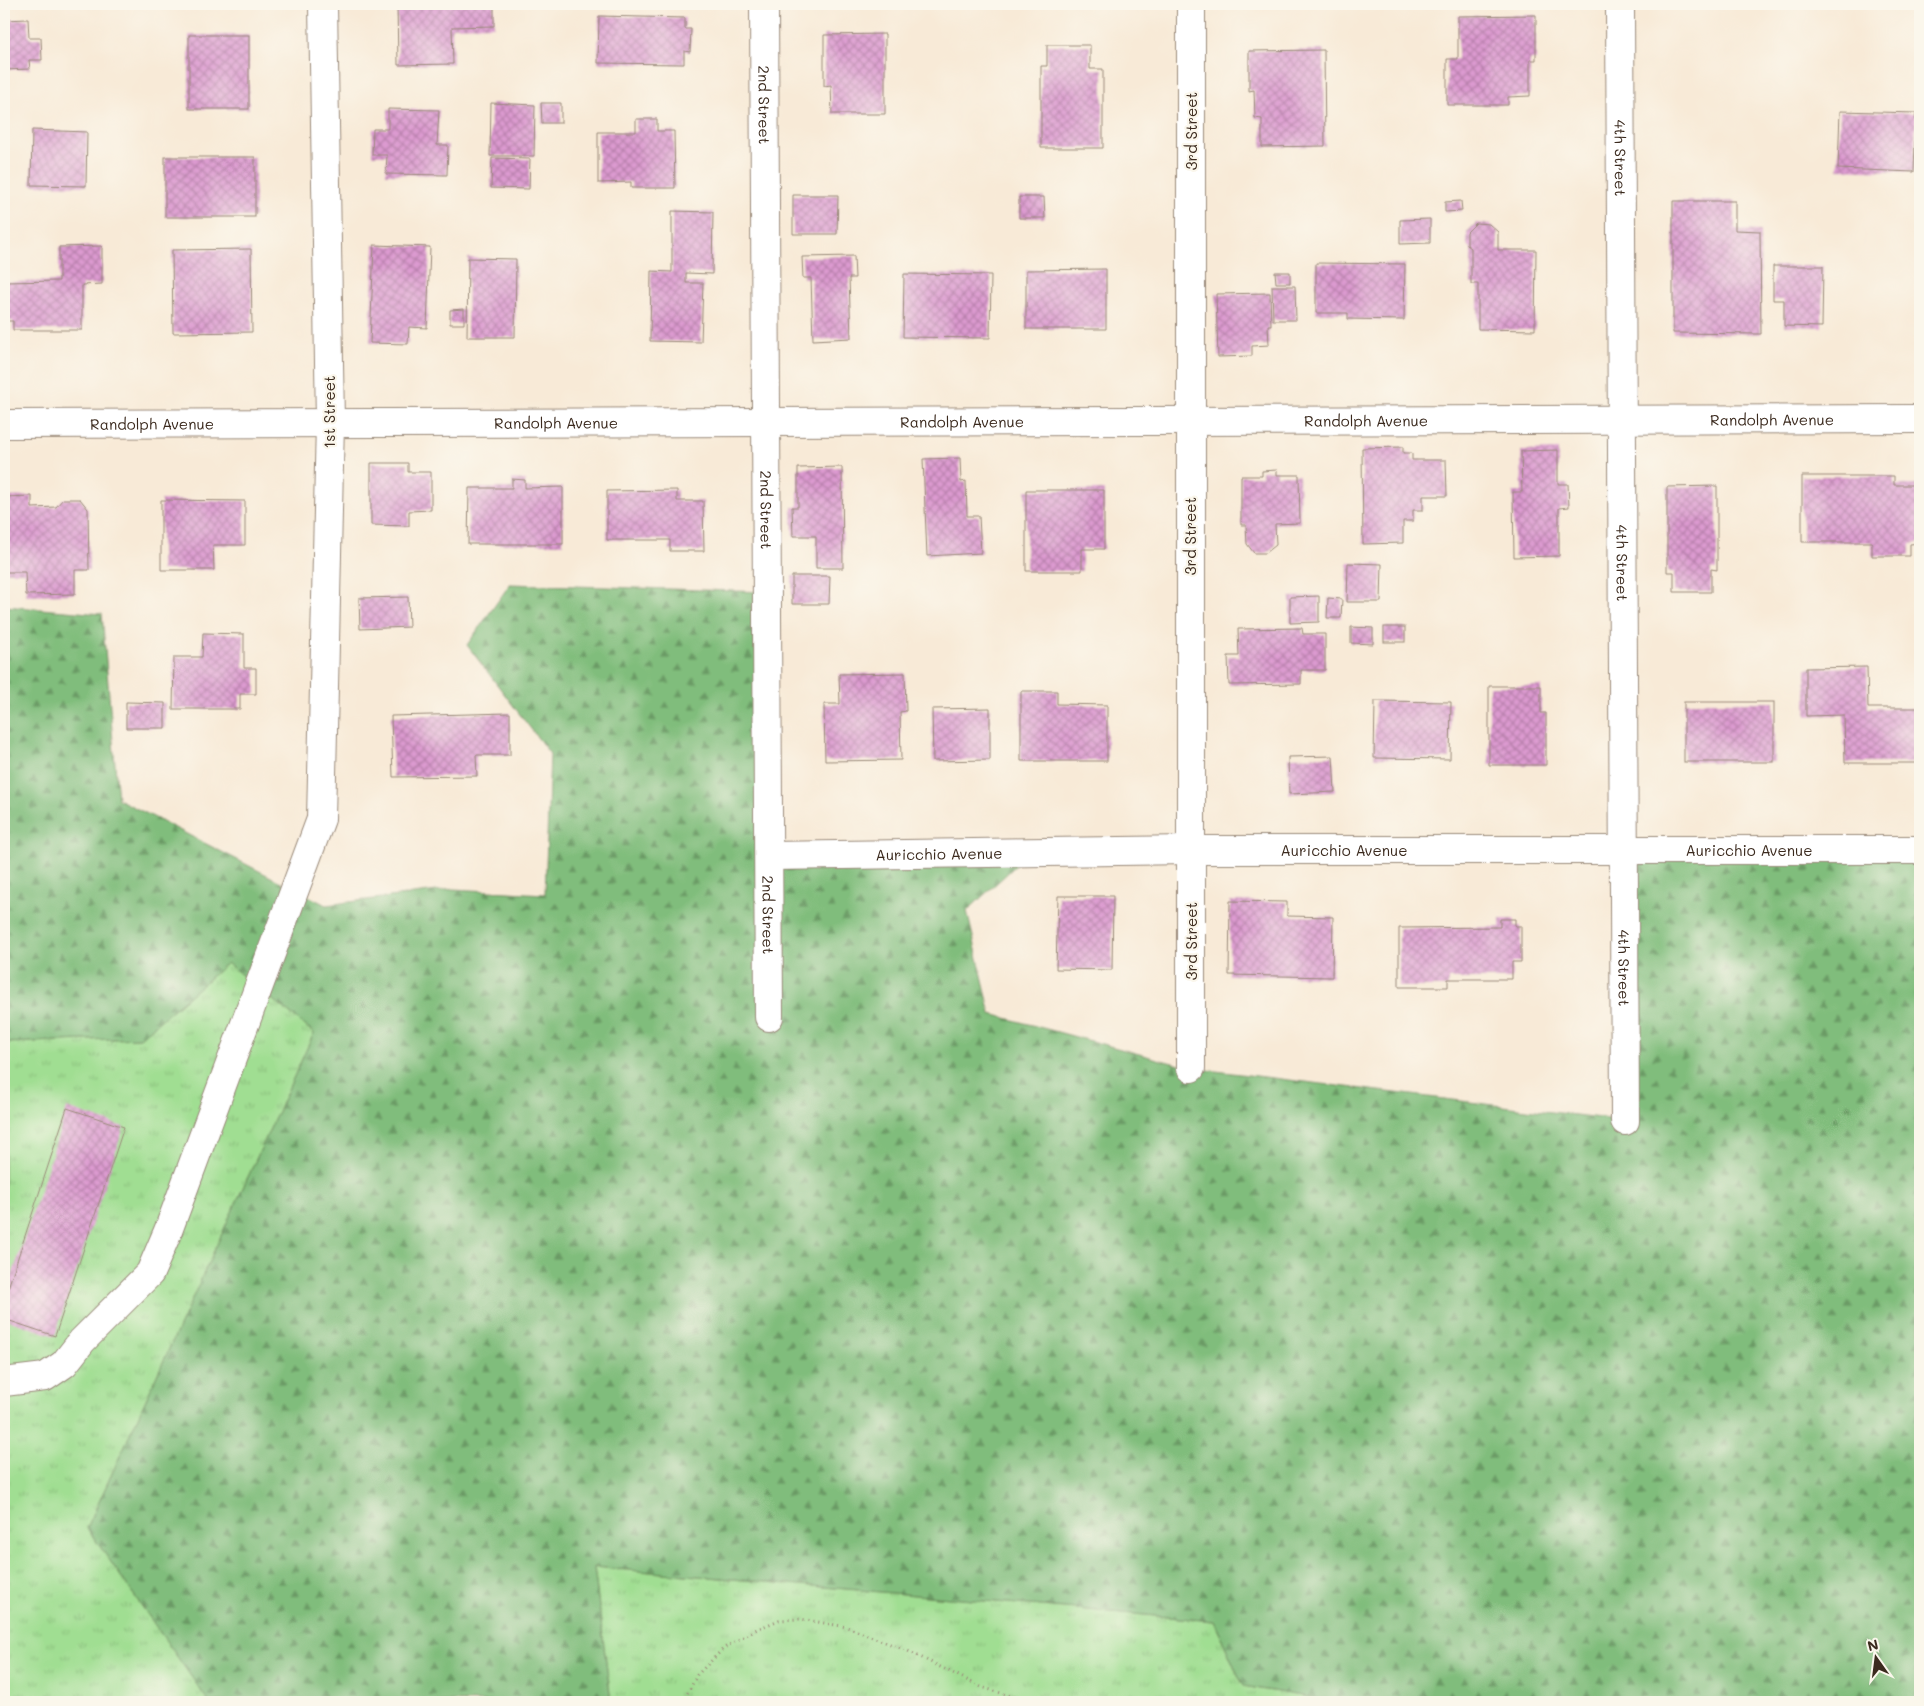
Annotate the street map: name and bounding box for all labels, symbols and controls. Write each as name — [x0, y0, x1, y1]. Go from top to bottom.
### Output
street label: 2nd Street — [754, 66, 775, 144]
street label: 3rd Street — [1181, 92, 1201, 170]
street label: 4th Street — [1611, 120, 1631, 196]
street label: 1st Street — [319, 375, 339, 449]
street label: Randolph Avenue — [1710, 409, 1834, 430]
street label: Randolph Avenue — [1304, 410, 1428, 431]
street label: Randolph Avenue — [900, 411, 1024, 432]
street label: Randolph Avenue — [494, 412, 618, 433]
street label: Randolph Avenue — [90, 413, 214, 434]
street label: 2nd Street — [756, 471, 777, 549]
street label: 3rd Street — [1180, 497, 1200, 575]
street label: 4th Street — [1612, 525, 1633, 601]
street label: Auricchio Avenue — [1280, 840, 1408, 860]
street label: Auricchio Avenue — [1685, 840, 1813, 860]
street label: Auricchio Avenue — [875, 843, 1003, 864]
street label: 2nd Street — [758, 876, 779, 954]
street label: 3rd Street — [1181, 902, 1201, 980]
street label: 4th Street — [1614, 930, 1634, 1006]
north arrow — [1852, 1634, 1902, 1684]
text: N — [1865, 1634, 1880, 1655]

